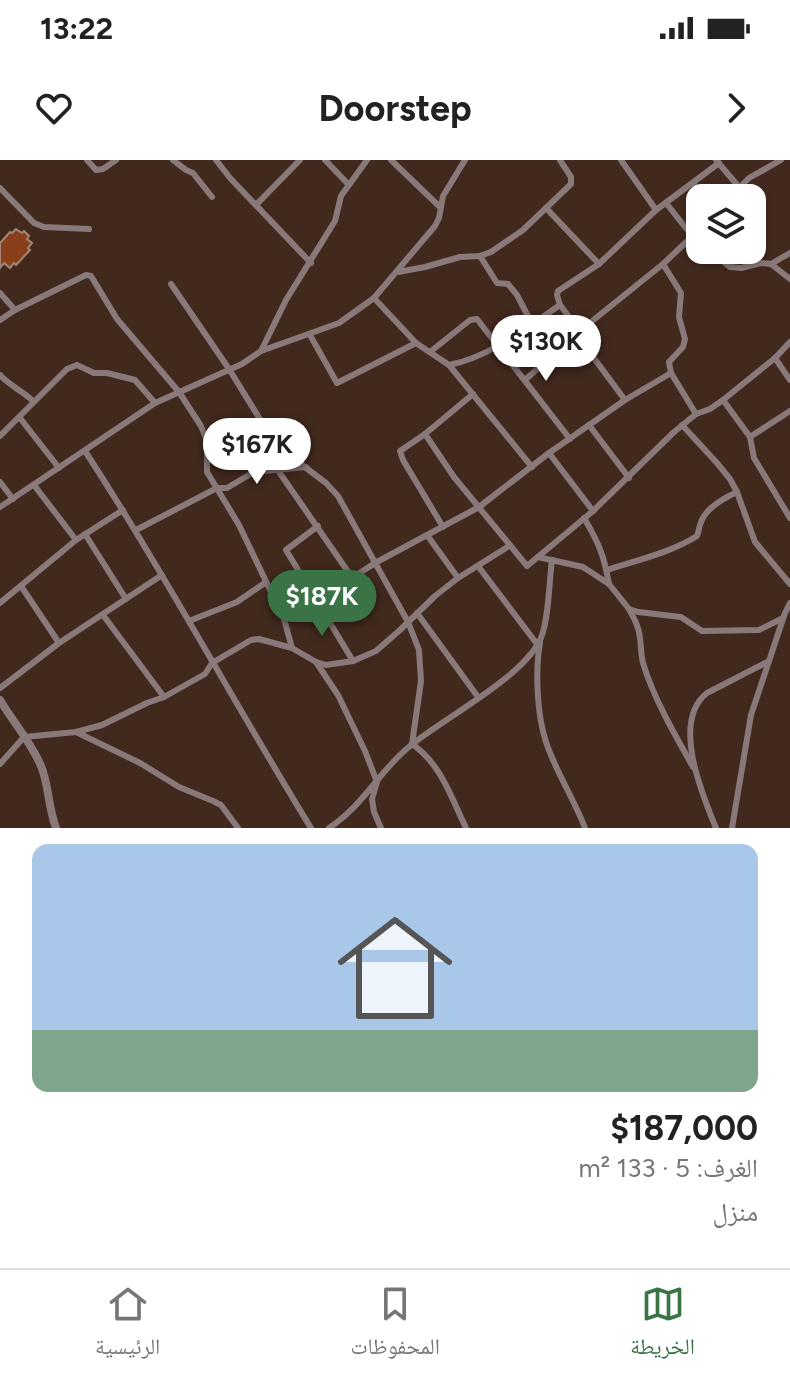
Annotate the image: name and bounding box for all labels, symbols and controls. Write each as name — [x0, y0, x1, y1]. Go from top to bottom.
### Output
text: 13:22 — [40, 10, 113, 47]
icon: heart — [32, 86, 76, 130]
icon: forward — [714, 86, 758, 130]
text: Doorstep — [318, 87, 472, 130]
map controls — [686, 184, 766, 264]
button: layers — [686, 184, 766, 264]
pin: $130K — [490, 315, 602, 383]
text: $130K — [509, 325, 583, 357]
pin: $167K — [201, 418, 313, 486]
text: $167K — [221, 428, 293, 460]
pin: $187K — [266, 570, 378, 638]
text: $187K — [285, 580, 359, 612]
icon: home — [323, 896, 467, 1040]
text: $187,000 — [610, 1108, 758, 1149]
text: الغرف: 5 · 133 m² — [579, 1152, 758, 1184]
text: منزل — [713, 1196, 758, 1228]
tab: الرئيسية — [95, 1282, 160, 1368]
tab: المحفوظات — [350, 1282, 440, 1368]
tab: الخريطة — [630, 1282, 695, 1368]

